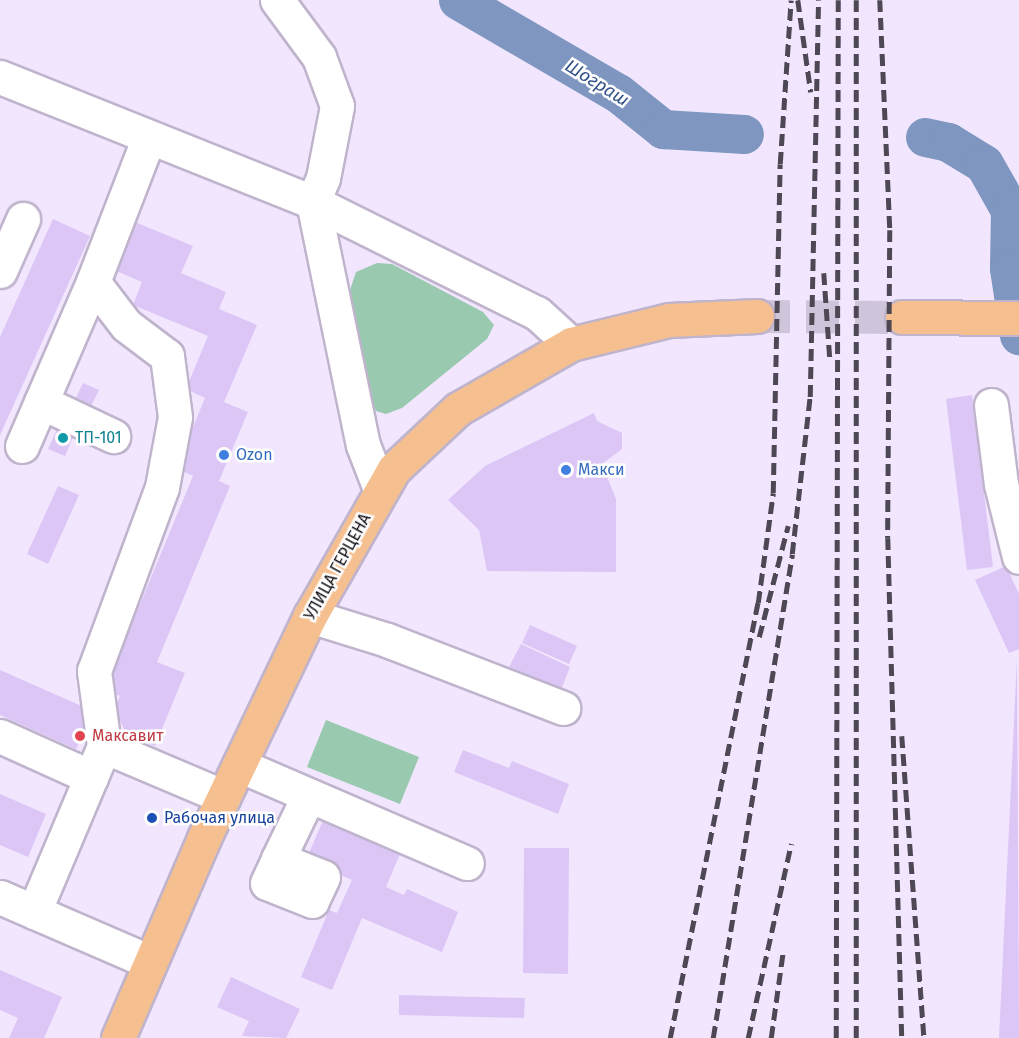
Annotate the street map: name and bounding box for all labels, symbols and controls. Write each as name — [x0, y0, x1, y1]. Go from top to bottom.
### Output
water label: Шограш — [561, 55, 633, 111]
place label: ТП-101 — [75, 428, 122, 448]
marker: ТП-101 — [56, 431, 70, 445]
place label: Ozon — [236, 445, 273, 465]
marker: Ozon — [217, 448, 231, 462]
place label: Макси — [578, 460, 625, 480]
marker: Макси — [559, 463, 573, 477]
street label: УЛИЦА ГЕРЦЕНА — [301, 510, 375, 624]
place label: Максавит — [92, 726, 163, 746]
marker: Максавит — [73, 729, 87, 743]
place label: Рабочая улица — [164, 808, 275, 828]
marker: Рабочая улица — [145, 811, 159, 825]

